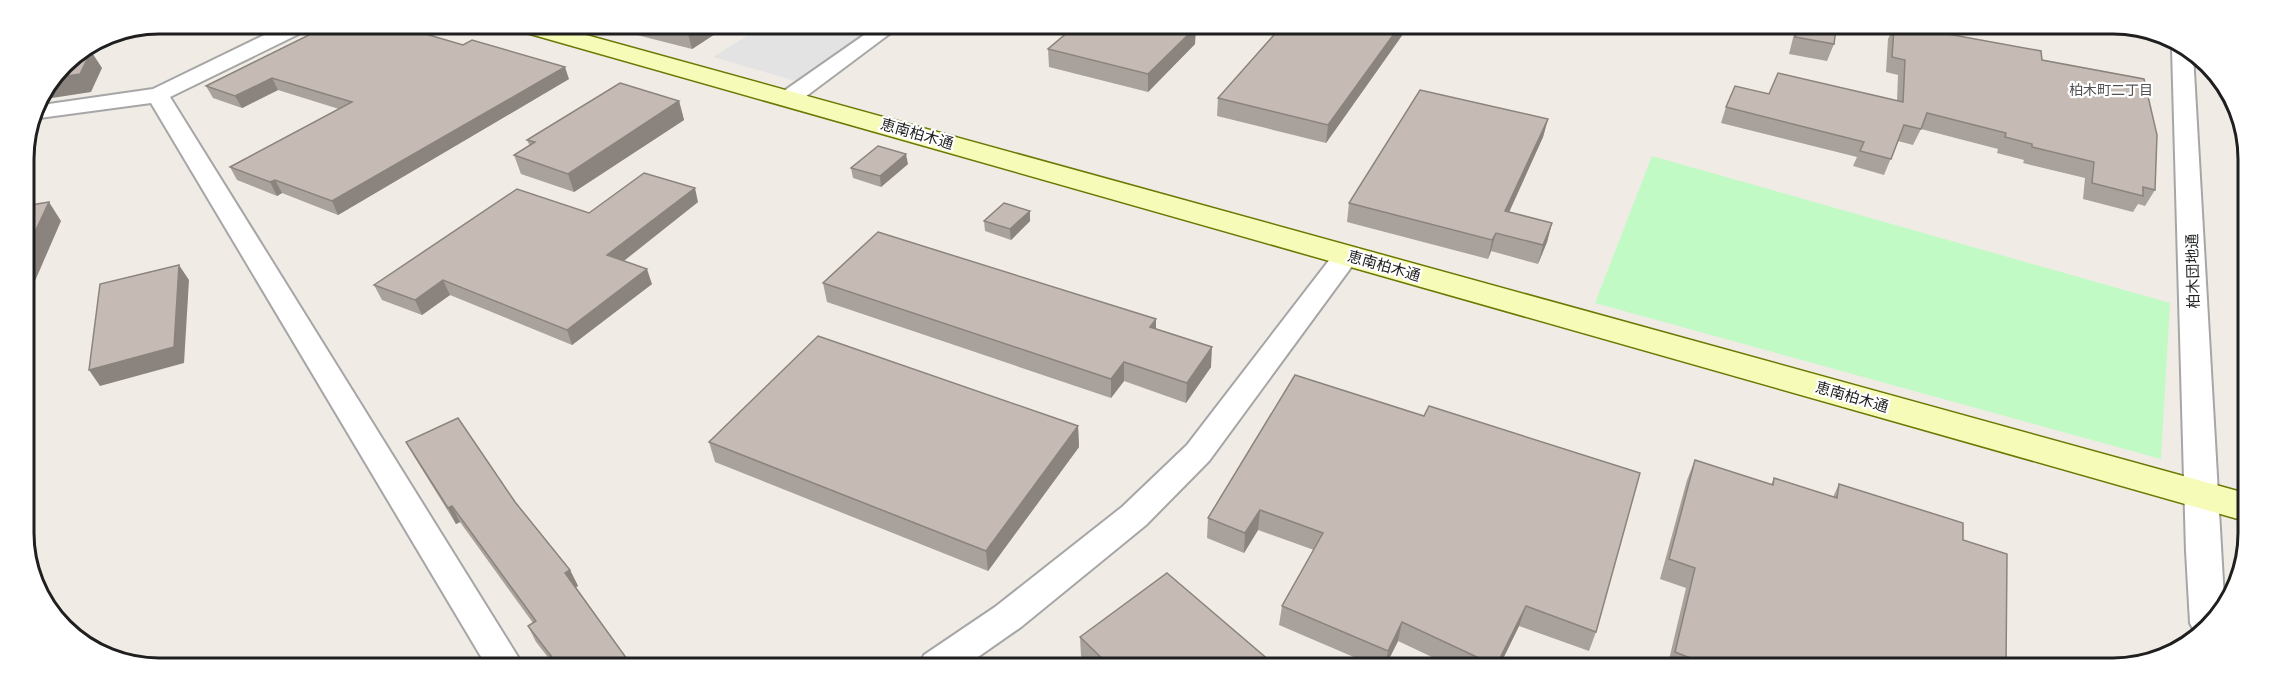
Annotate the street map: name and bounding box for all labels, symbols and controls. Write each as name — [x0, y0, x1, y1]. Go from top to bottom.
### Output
district label: 柏木町二丁目 — [2069, 81, 2153, 99]
street label: 恵南柏木通 — [878, 114, 956, 153]
street label: 柏木団地通 — [2182, 233, 2203, 309]
street label: 恵南柏木通 — [1345, 246, 1423, 285]
street label: 恵南柏木通 — [1813, 377, 1891, 416]

